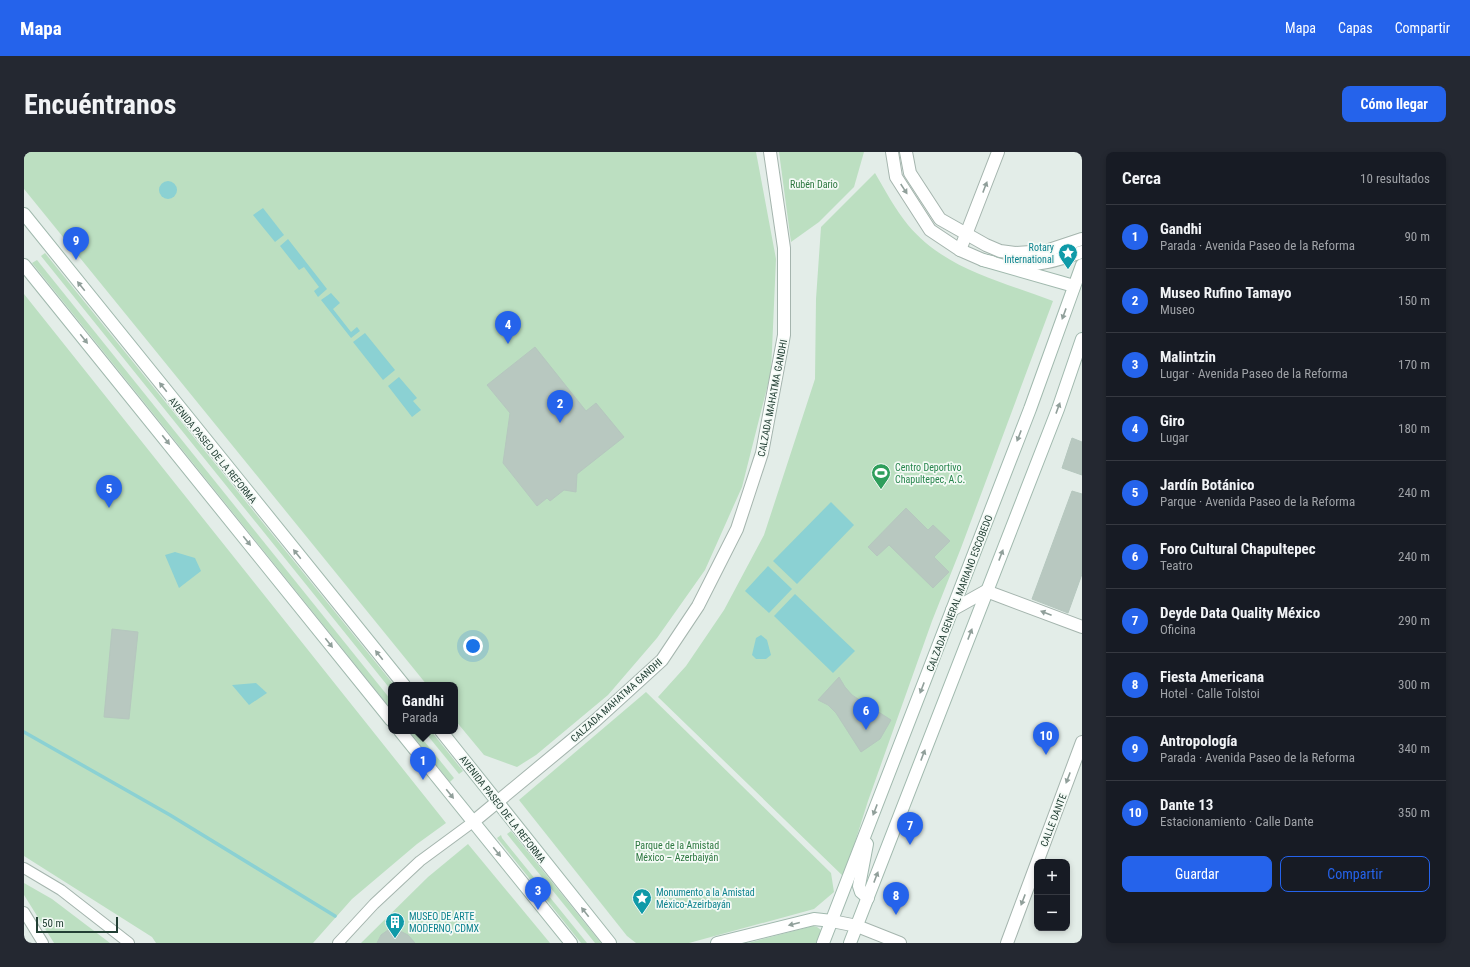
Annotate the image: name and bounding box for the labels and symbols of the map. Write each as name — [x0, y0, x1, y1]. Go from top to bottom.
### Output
park label: Rubén Dario — [790, 179, 838, 190]
one-way arrow — [982, 181, 988, 193]
one-way arrow — [900, 183, 907, 194]
pin: 9 — [63, 227, 89, 260]
place label: Rotary International — [1004, 242, 1054, 265]
place icon: Rotary International — [1057, 242, 1079, 270]
one-way arrow — [77, 280, 86, 291]
one-way arrow — [1060, 309, 1066, 321]
pin: 4 — [495, 311, 521, 344]
one-way arrow — [79, 333, 88, 344]
street label: CALZADA MAHATMA GANDHI — [756, 339, 789, 458]
one-way arrow — [158, 382, 167, 393]
pin: 2 — [547, 390, 573, 423]
street label: AVENIDA PASEO DE LA REFORMA — [166, 395, 259, 506]
one-way arrow — [1056, 401, 1062, 413]
one-way arrow — [1016, 431, 1022, 443]
one-way arrow — [161, 434, 170, 445]
sports icon: Centro Deportivo Chapultepec, A.C. — [870, 462, 892, 490]
place label: Centro Deportivo Chapultepec, A.C. — [895, 462, 965, 485]
pin: 5 — [96, 475, 122, 508]
street label: CALZADA GENERAL MARIANO ESCOBEDO — [924, 513, 994, 673]
one-way arrow — [243, 535, 252, 546]
one-way arrow — [998, 548, 1004, 560]
one-way arrow — [292, 549, 301, 559]
one-way arrow — [1039, 610, 1051, 616]
one-way arrow — [967, 628, 973, 640]
your location — [463, 636, 483, 656]
one-way arrow — [325, 637, 334, 648]
one-way arrow — [375, 649, 383, 660]
street label: CALZADA MAHATMA GANDHI — [568, 656, 664, 744]
one-way arrow — [919, 683, 925, 695]
pin: 6 — [853, 697, 879, 730]
pin: 10 — [1033, 722, 1059, 755]
pin: 1 — [410, 747, 436, 780]
one-way arrow — [920, 749, 926, 761]
street label: AVENIDA PASEO DE LA REFORMA — [457, 753, 548, 865]
one-way arrow — [1065, 773, 1071, 785]
one-way arrow — [446, 789, 454, 800]
street label: CALLE DANTE — [1038, 792, 1069, 848]
one-way arrow — [872, 804, 878, 816]
pin: 7 — [897, 812, 923, 845]
park label: Parque de la Amistad México – Azerbaiyán — [635, 840, 719, 863]
one-way arrow — [493, 847, 502, 858]
one-way arrow — [873, 870, 879, 882]
pin: 3 — [525, 877, 551, 910]
pin: 8 — [883, 882, 909, 915]
place icon: Monumento a la Amistad México-Azeirbayán — [631, 887, 653, 915]
place label: Monumento a la Amistad México-Azeirbayán — [656, 887, 755, 910]
one-way arrow — [1019, 895, 1025, 907]
one-way arrow — [581, 907, 590, 918]
building icon: MUSEO DE ARTE MODERNO, CDMX — [384, 911, 406, 939]
place label: MUSEO DE ARTE MODERNO, CDMX — [409, 911, 480, 934]
scale bar — [36, 915, 118, 934]
one-way arrow — [788, 922, 800, 928]

